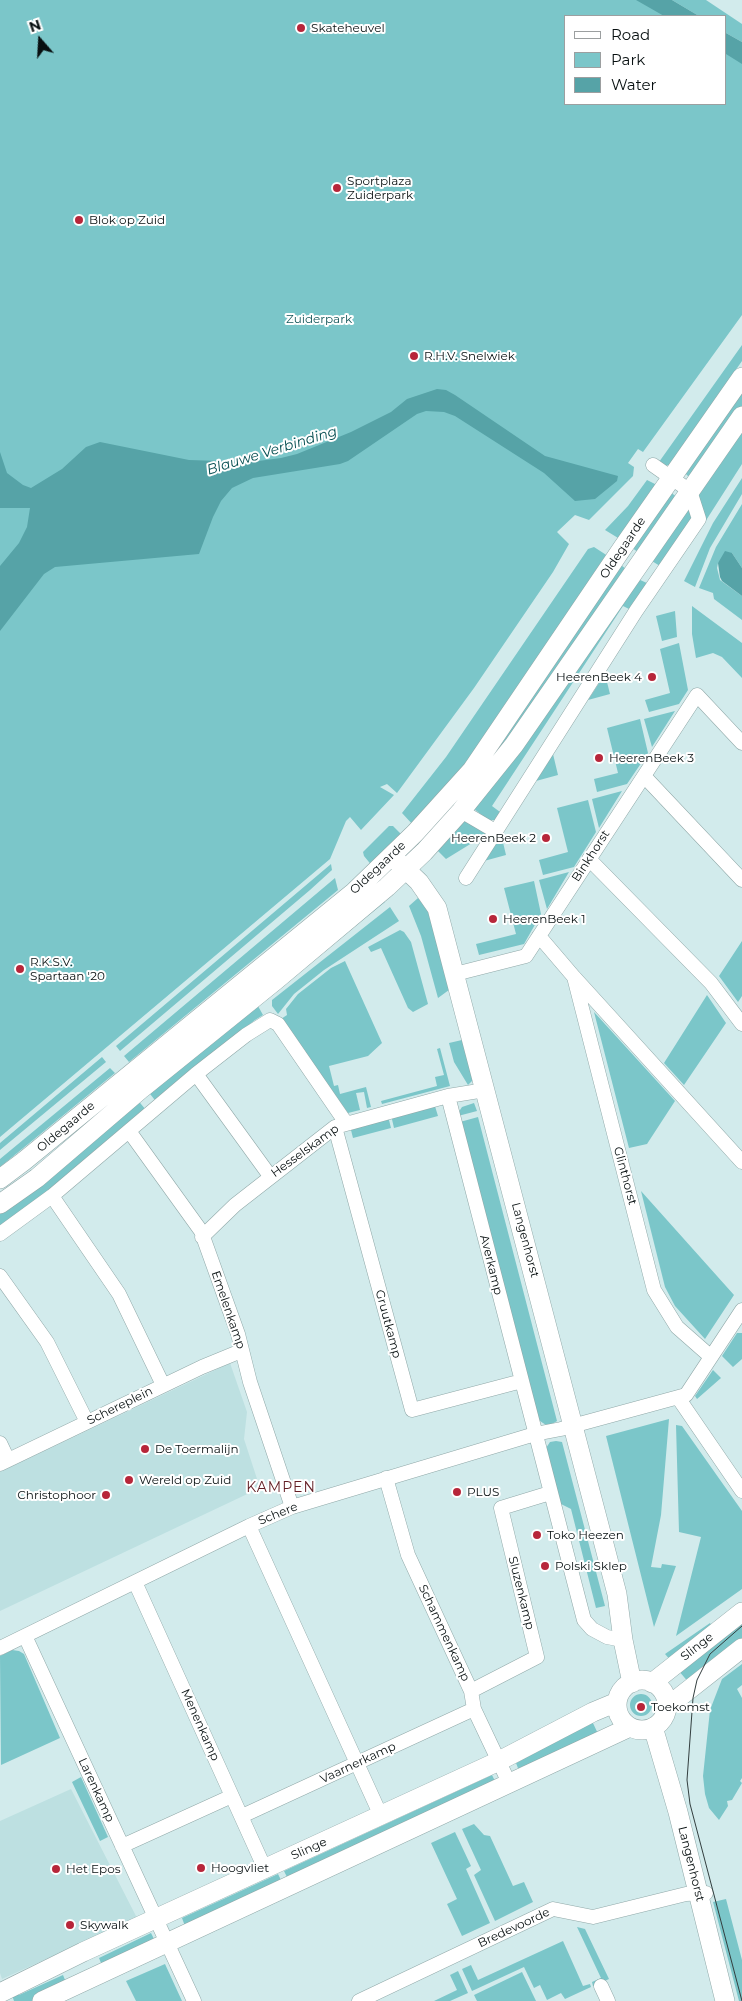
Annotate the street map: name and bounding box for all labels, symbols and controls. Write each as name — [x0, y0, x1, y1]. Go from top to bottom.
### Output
north arrow — [15, 15, 65, 65]
text: N — [27, 15, 43, 36]
legend — [564, 15, 727, 105]
place label: Skateheuvel — [311, 21, 385, 35]
marker: Skateheuvel — [295, 22, 307, 34]
text: Road — [611, 25, 650, 44]
text: Park — [611, 50, 645, 69]
text: Water — [611, 75, 657, 94]
place label: Sportplaza Zuiderpark — [347, 174, 413, 202]
marker: Sportplaza Zuiderpark — [331, 182, 343, 194]
place label: Blok op Zuid — [89, 213, 165, 227]
marker: Blok op Zuid — [73, 214, 85, 226]
park label: Zuiderpark — [286, 312, 352, 326]
place label: R.H.V. Snelwiek — [424, 349, 515, 363]
marker: R.H.V. Snelwiek — [408, 350, 420, 362]
water label: Blauwe Verbinding — [205, 423, 339, 479]
street label: Oldegaarde — [597, 515, 649, 581]
place label: HeerenBeek 4 — [556, 670, 642, 684]
marker: HeerenBeek 4 — [646, 671, 658, 683]
place label: HeerenBeek 3 — [609, 751, 694, 765]
marker: HeerenBeek 3 — [593, 752, 605, 764]
street label: Binkhorst — [569, 827, 613, 885]
place label: HeerenBeek 2 — [451, 831, 536, 845]
marker: HeerenBeek 2 — [540, 832, 552, 844]
street label: Oldegaarde — [347, 838, 409, 898]
place label: HeerenBeek 1 — [503, 912, 585, 926]
marker: HeerenBeek 1 — [487, 913, 499, 925]
place label: R.K.S.V. Spartaan '20 — [30, 955, 105, 983]
marker: R.K.S.V. Spartaan '20 — [14, 963, 26, 975]
street label: Oldegaarde — [34, 1099, 98, 1155]
street label: Hesselskamp — [268, 1122, 342, 1180]
street label: Glinthorst — [610, 1145, 640, 1207]
street label: Langenhorst — [508, 1201, 542, 1279]
street label: Averkamp — [477, 1233, 505, 1297]
street label: Emelenkamp — [208, 1269, 248, 1351]
street label: Gruutkamp — [372, 1288, 404, 1360]
street label: Schereplein — [85, 1384, 155, 1428]
place label: De Toermalijn — [155, 1442, 239, 1456]
marker: De Toermalijn — [139, 1443, 151, 1455]
place label: Wereld op Zuid — [139, 1473, 231, 1487]
marker: Wereld op Zuid — [123, 1474, 135, 1486]
district label: KAMPEN — [245, 1480, 317, 1496]
place label: PLUS — [467, 1485, 499, 1499]
marker: PLUS — [451, 1486, 463, 1498]
place label: Christophoor — [17, 1488, 96, 1502]
marker: Christophoor — [100, 1489, 112, 1501]
street label: Schere — [256, 1500, 300, 1528]
place label: Toko Heezen — [547, 1528, 624, 1542]
marker: Toko Heezen — [531, 1529, 543, 1541]
street label: Sluzenkamp — [505, 1555, 537, 1631]
place label: Polski Sklep — [555, 1559, 627, 1573]
marker: Polski Sklep — [539, 1560, 551, 1572]
street label: Schammenkamp — [415, 1582, 473, 1684]
street label: Slinge — [678, 1630, 716, 1664]
street label: Menenkamp — [178, 1687, 222, 1763]
place label: Toekomst — [651, 1700, 710, 1714]
marker: Toekomst — [635, 1701, 647, 1713]
street label: Vaarnerkamp — [318, 1739, 398, 1787]
street label: Larenkamp — [75, 1756, 117, 1824]
street label: Langenhorst — [675, 1825, 707, 1903]
street label: Slinge — [289, 1835, 329, 1863]
place label: Hoogvliet — [211, 1861, 269, 1875]
place label: Het Epos — [66, 1862, 121, 1876]
marker: Hoogvliet — [195, 1862, 207, 1874]
marker: Het Epos — [50, 1863, 62, 1875]
street label: Bredevoorde — [476, 1905, 552, 1951]
place label: Skywalk — [80, 1918, 128, 1932]
marker: Skywalk — [64, 1919, 76, 1931]

